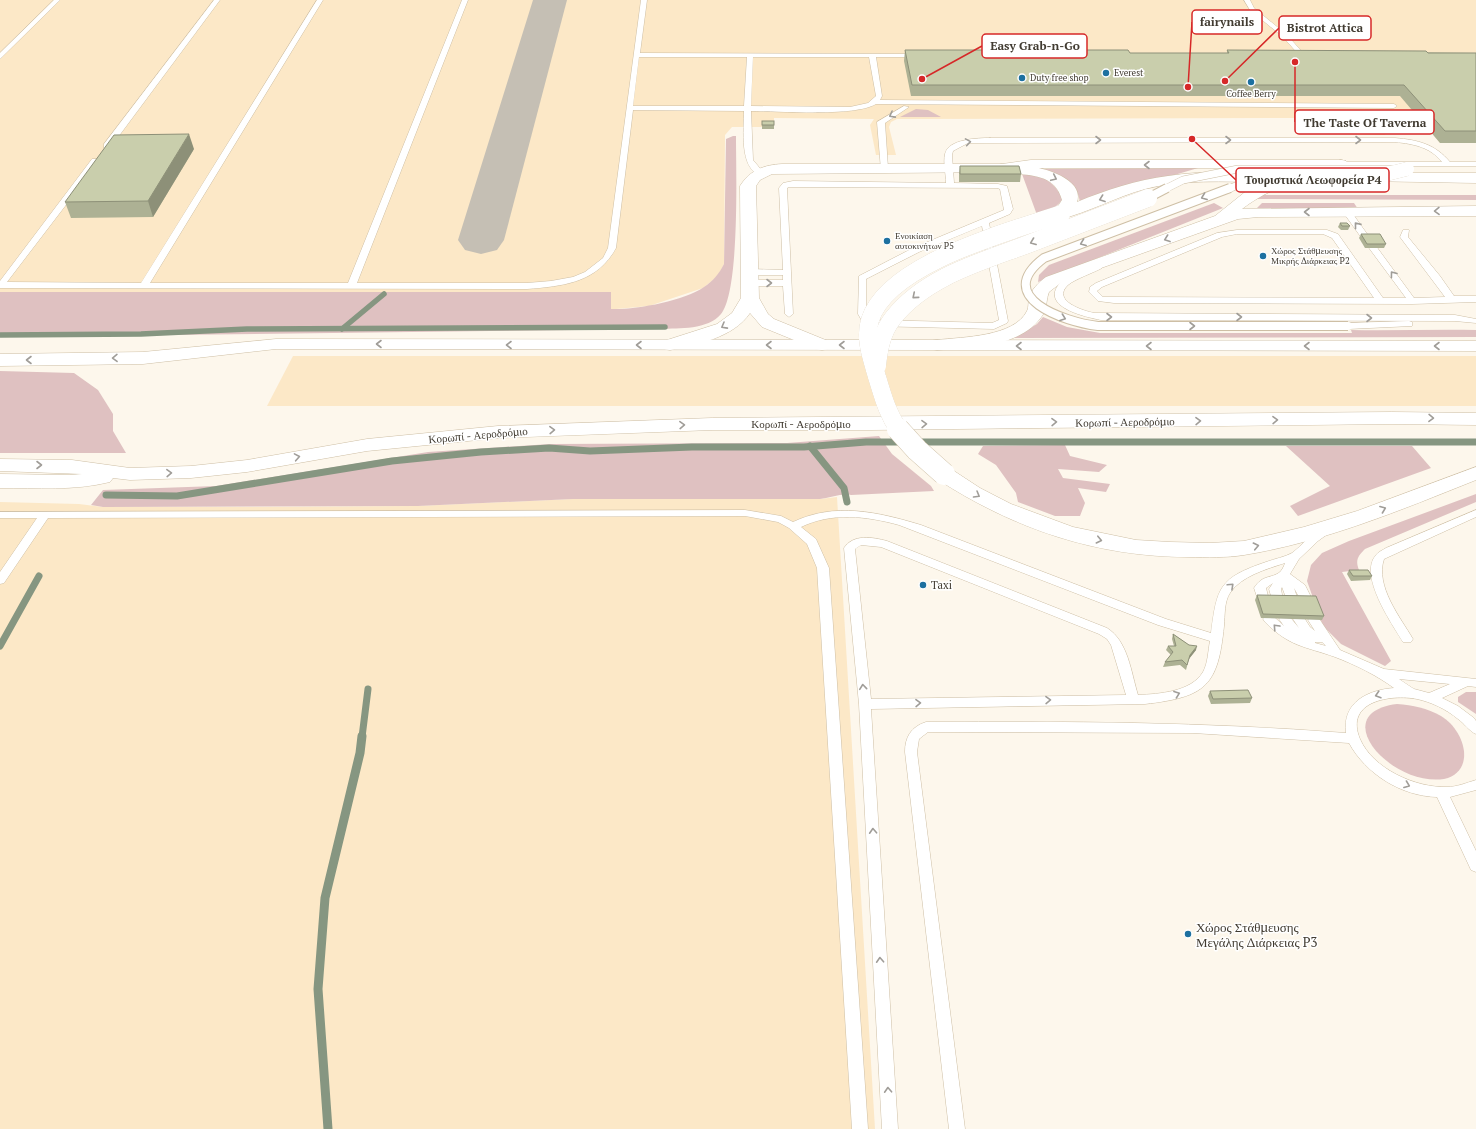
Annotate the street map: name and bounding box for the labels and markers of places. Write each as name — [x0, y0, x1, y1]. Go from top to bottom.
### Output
callout: fairynails — [1192, 10, 1262, 34]
callout: Bistrot Attica — [1279, 16, 1371, 40]
callout: Easy Grab-n-Go — [982, 34, 1087, 58]
place label: Everest — [1114, 67, 1144, 79]
marker: Everest — [1101, 68, 1111, 78]
place label: Duty free shop — [1030, 72, 1089, 84]
marker: Duty free shop — [1017, 73, 1027, 83]
marker: Coffee Berry — [1246, 77, 1256, 87]
place label: Coffee Berry — [1226, 88, 1276, 100]
callout: The Taste Of Taverna — [1295, 110, 1434, 134]
callout: Τουριστικά Λεωφορεία P4 — [1236, 168, 1389, 192]
place label: Ενοικίαση αυτοκινήτων P5 — [895, 230, 954, 252]
marker: Ενοικίαση αυτοκινήτων P5 — [882, 236, 892, 246]
place label: Χώρος Στάθμευσης Μικρής Διάρκειας P2 — [1271, 245, 1350, 267]
marker: Χώρος Στάθμευσης Μικρής Διάρκειας P2 — [1258, 251, 1268, 261]
place label: Taxi — [931, 578, 952, 592]
marker: Taxi — [918, 580, 928, 590]
place label: Χώρος Στάθμευσης Μεγάλης Διάρκειας P3 — [1196, 918, 1317, 951]
marker: Χώρος Στάθμευσης Μεγάλης Διάρκειας P3 — [1183, 929, 1193, 939]

